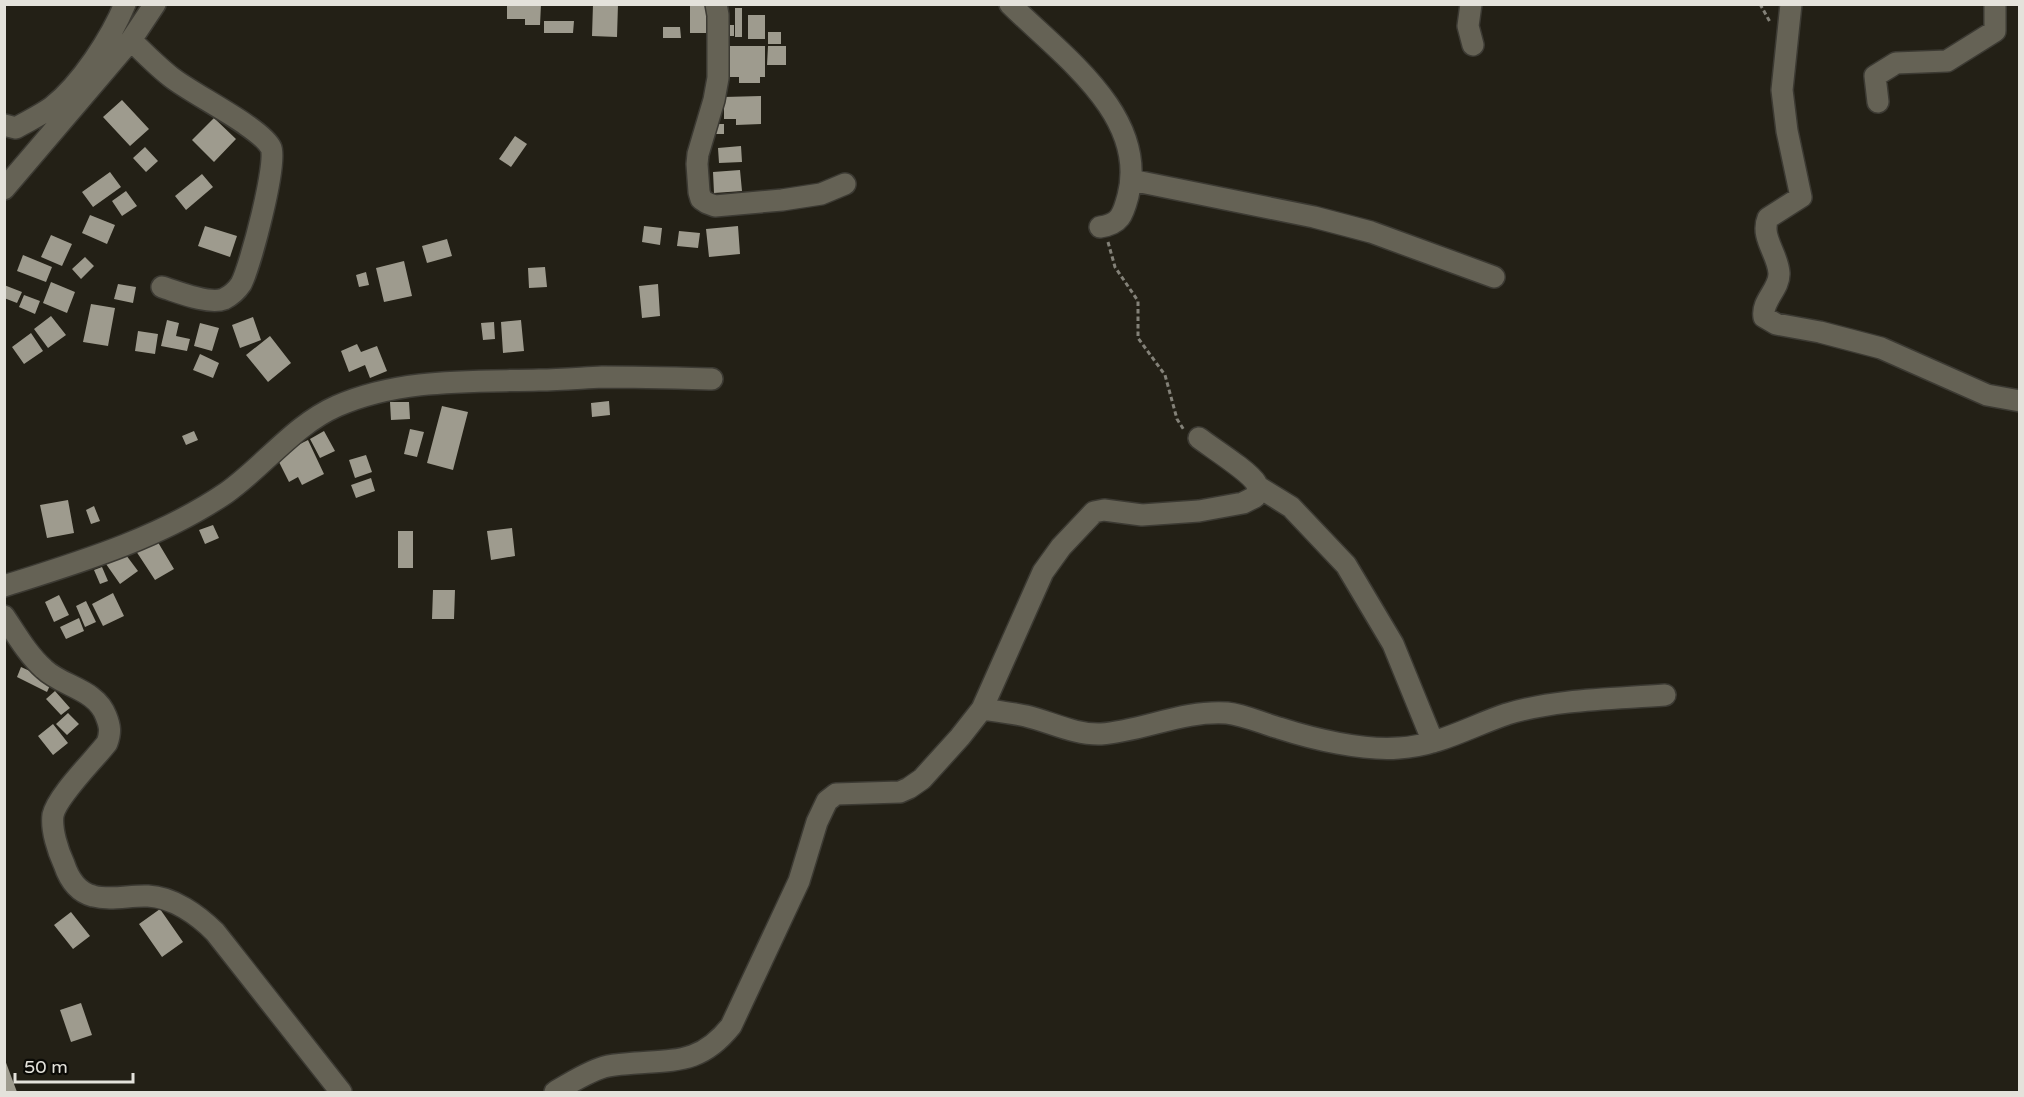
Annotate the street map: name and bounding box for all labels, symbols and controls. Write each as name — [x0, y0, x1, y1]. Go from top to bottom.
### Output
scale bar — [15, 1046, 134, 1084]
text: 50 m — [24, 1056, 68, 1078]

